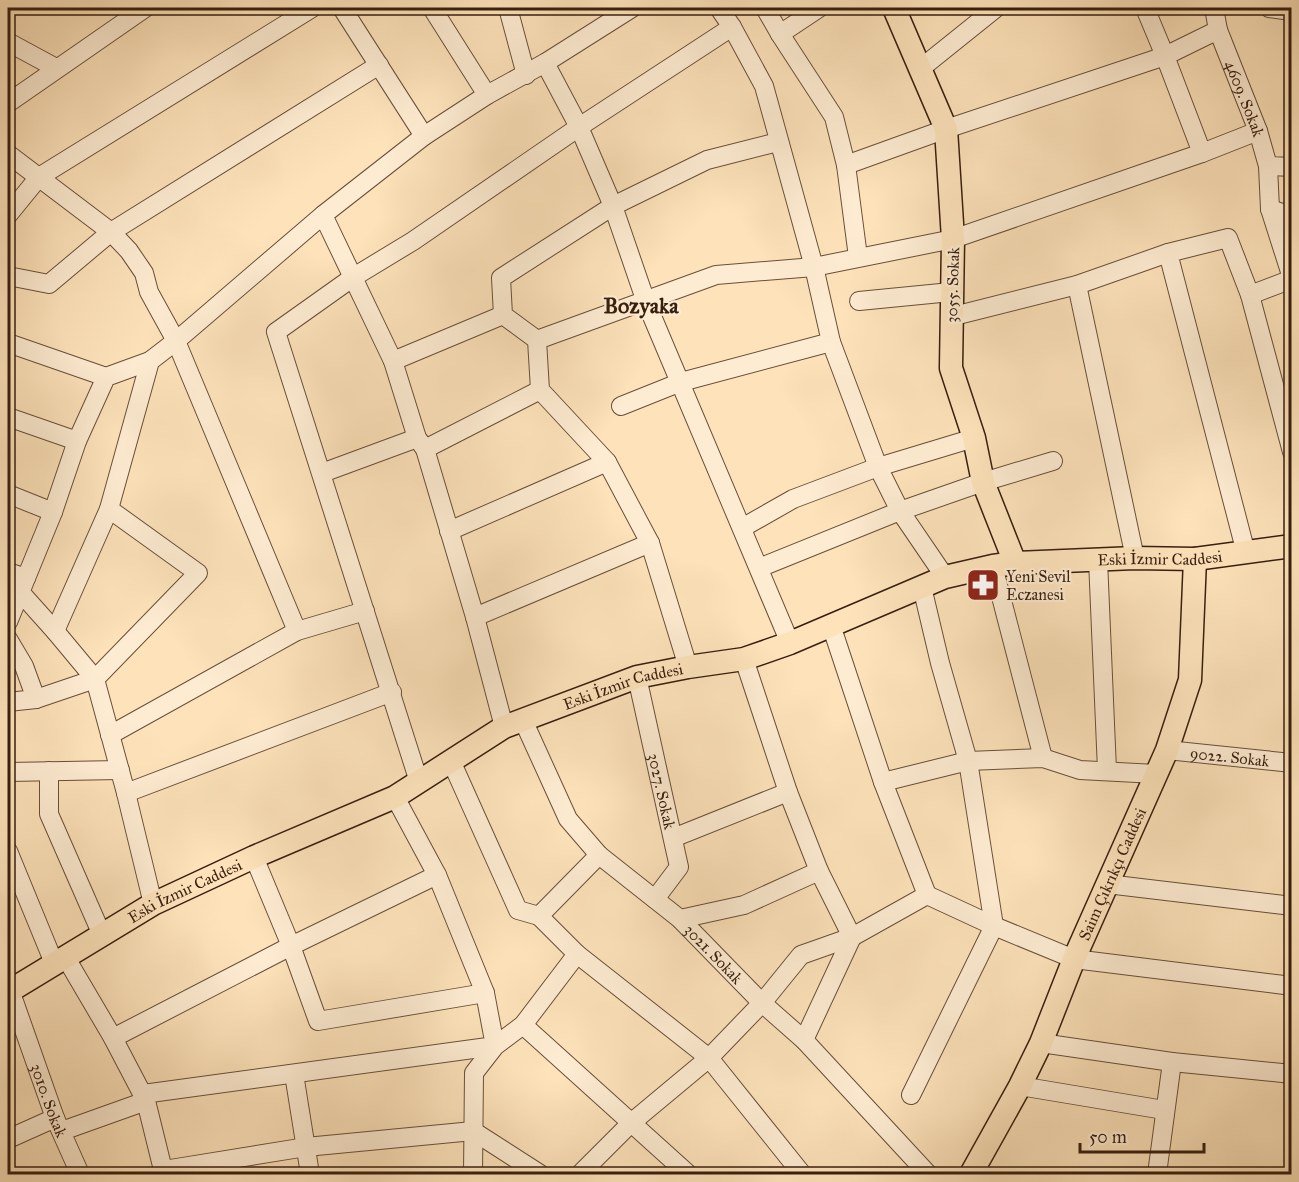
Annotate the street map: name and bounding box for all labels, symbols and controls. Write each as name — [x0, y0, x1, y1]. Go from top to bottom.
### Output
street label: 4609. Sokak — [1221, 58, 1268, 139]
street label: 3055. Sokak — [942, 246, 963, 323]
district label: Bozyaka — [604, 292, 679, 319]
street label: Eski İzmir Caddesi — [1097, 546, 1224, 570]
pharmacy icon: Yeni Sevil Eczanesi — [965, 567, 1001, 603]
place label: Yeni Sevil Eczanesi — [1006, 567, 1071, 604]
street label: Eski İzmir Caddesi — [561, 659, 685, 714]
street label: 9022. Sokak — [1189, 743, 1271, 771]
street label: 3027. Sokak — [644, 752, 680, 832]
street label: Saim Çıkrıkçı Caddesi — [1075, 804, 1150, 943]
street label: Eski İzmir Caddesi — [124, 855, 245, 927]
street label: 3021. Sokak — [680, 920, 747, 988]
street label: 3010. Sokak — [27, 1061, 72, 1141]
scale bar — [1080, 1116, 1204, 1154]
text: 50 m — [1089, 1126, 1127, 1148]

